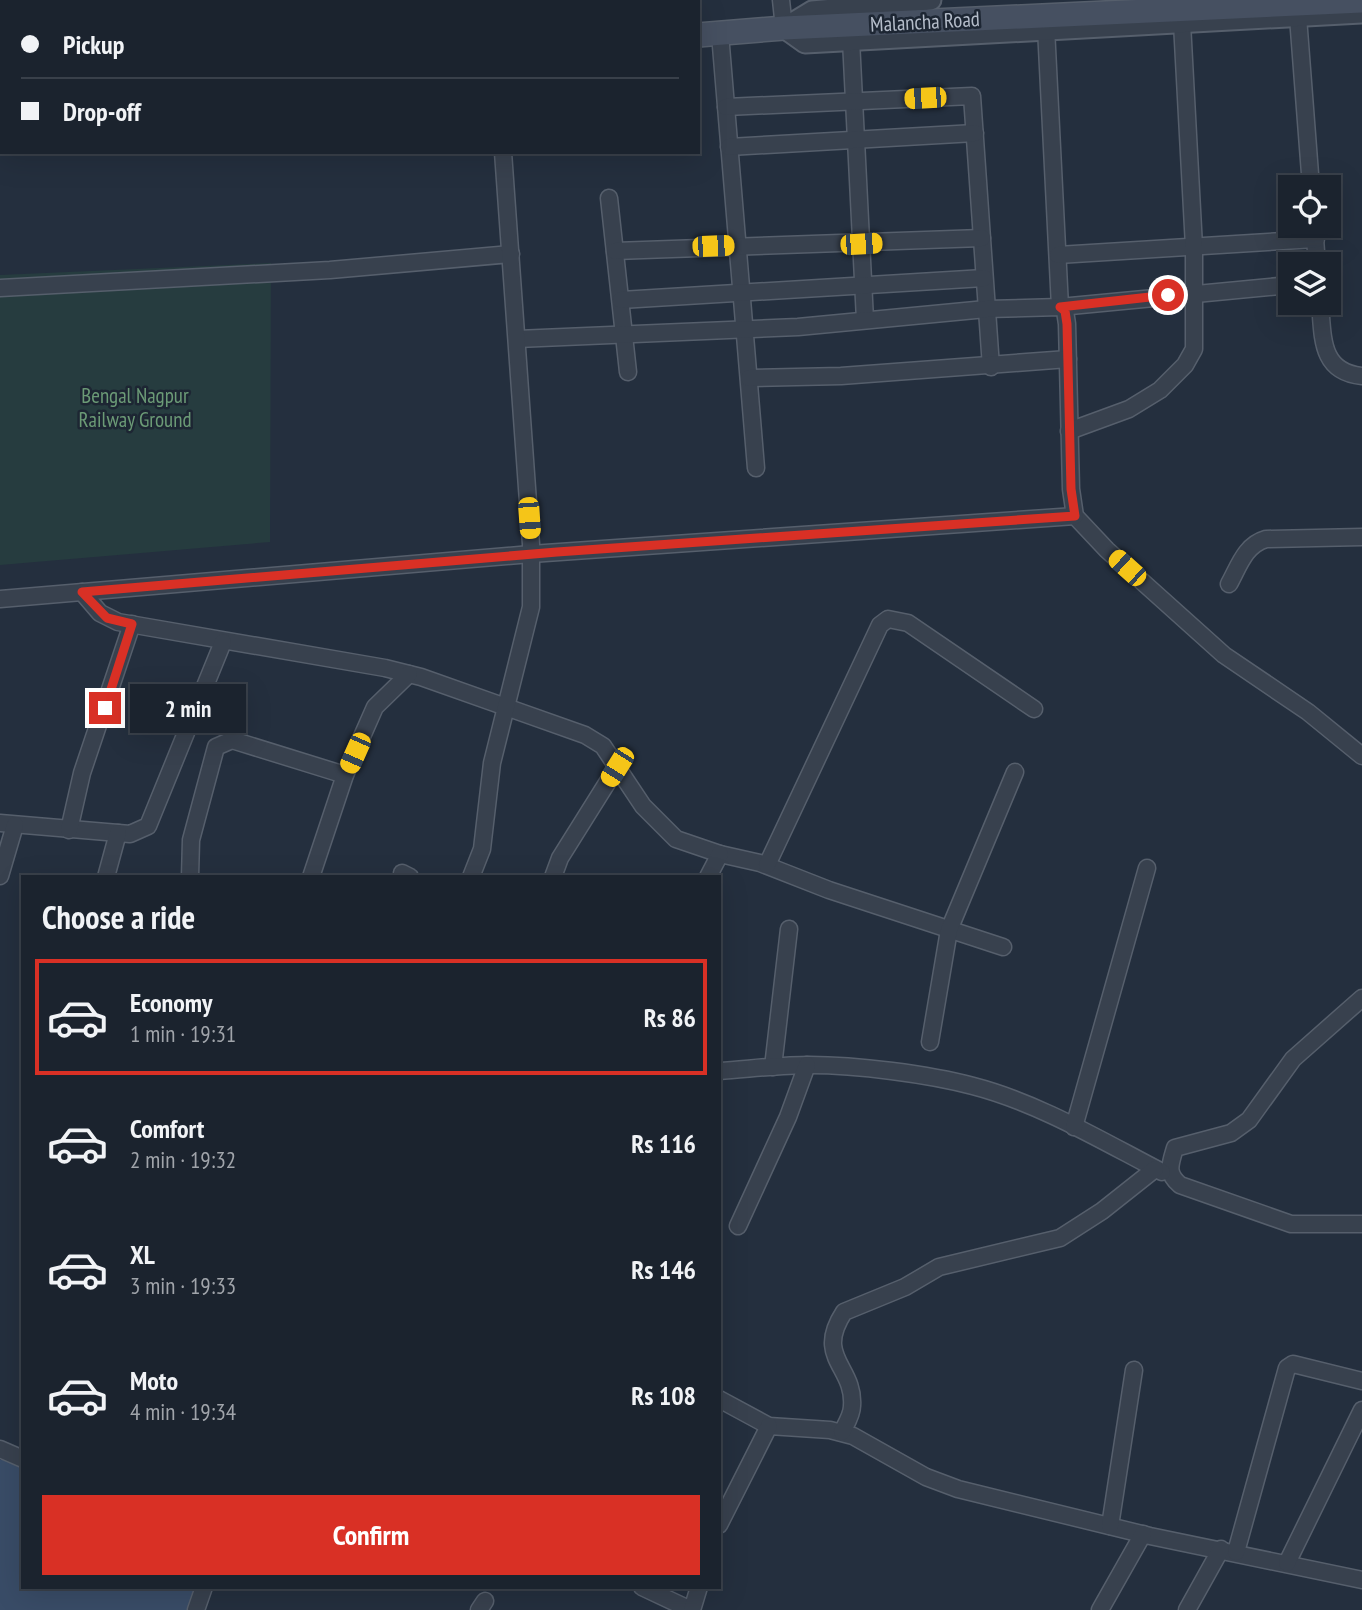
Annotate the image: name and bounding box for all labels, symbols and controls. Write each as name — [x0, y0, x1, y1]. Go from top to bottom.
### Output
street label: Malancha Road — [869, 5, 980, 38]
text: Pickup — [63, 28, 124, 61]
car — [904, 86, 947, 110]
text: Drop-off — [63, 95, 141, 128]
map controls — [1278, 175, 1341, 315]
button: locate — [1278, 175, 1341, 238]
car — [840, 232, 883, 256]
car — [692, 235, 735, 257]
button: layers — [1278, 252, 1341, 315]
route start — [1152, 279, 1184, 311]
park label: Bengal Nagpur Railway Ground — [78, 382, 192, 433]
car — [518, 496, 541, 540]
car — [1105, 546, 1150, 590]
callout: 2 min — [130, 684, 245, 732]
route end — [89, 692, 121, 724]
text: 2 min — [165, 694, 211, 723]
car — [337, 730, 374, 776]
car — [597, 744, 638, 790]
text: Choose a ride — [42, 896, 195, 938]
icon: car — [46, 986, 109, 1049]
text: Economy — [130, 986, 212, 1019]
text: Rs 86 — [644, 1001, 696, 1034]
text: 1 min · 19:31 — [130, 1019, 236, 1048]
icon: car — [46, 1112, 109, 1175]
text: Comfort — [130, 1112, 204, 1145]
text: Rs 116 — [631, 1127, 696, 1160]
text: 2 min · 19:32 — [130, 1145, 236, 1174]
icon: car — [46, 1238, 109, 1301]
text: XL — [130, 1238, 155, 1271]
text: Rs 146 — [631, 1253, 696, 1286]
text: 3 min · 19:33 — [130, 1271, 236, 1300]
icon: car — [46, 1364, 109, 1427]
text: Moto — [130, 1364, 178, 1397]
text: Rs 108 — [631, 1379, 696, 1412]
text: 4 min · 19:34 — [130, 1397, 236, 1426]
button: Confirm — [42, 1495, 700, 1575]

